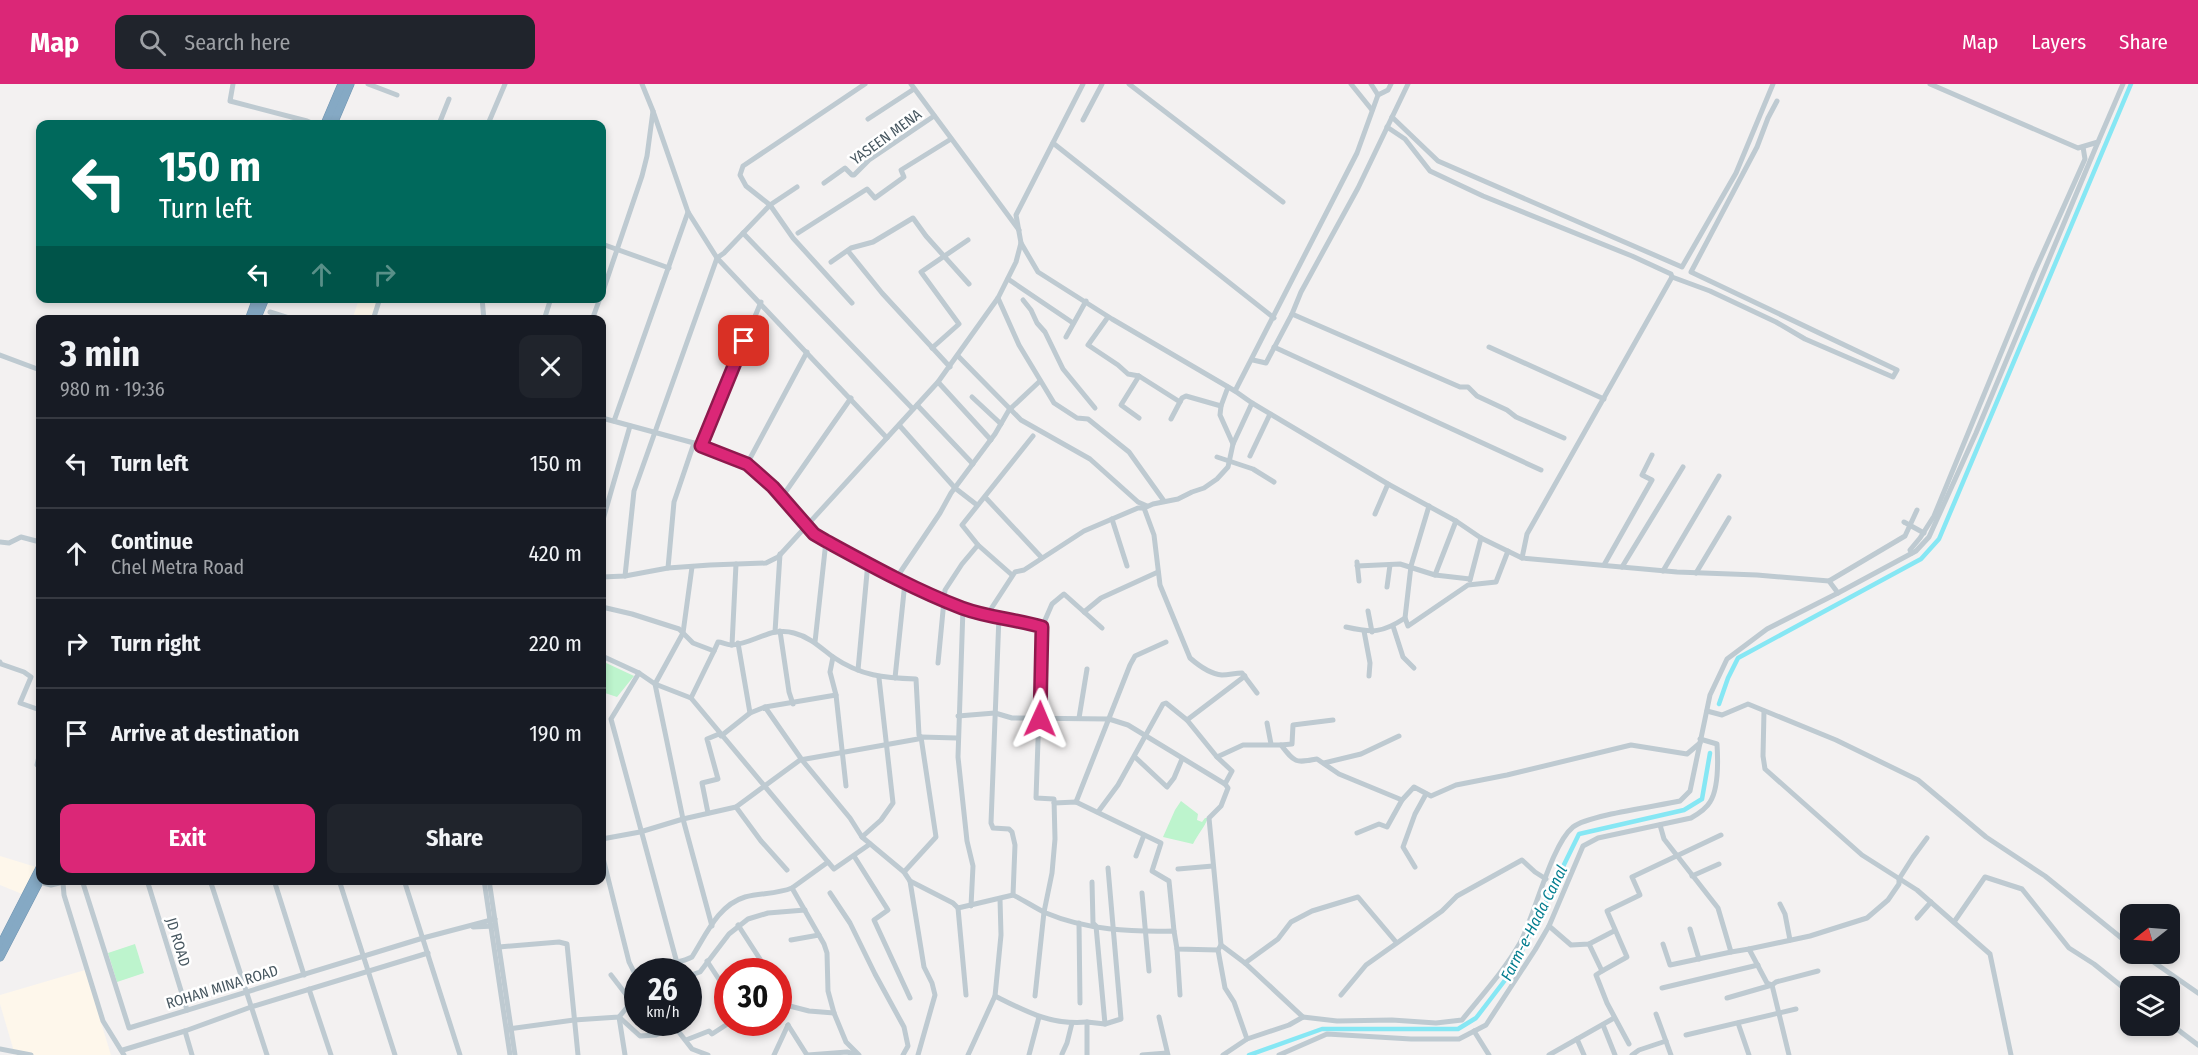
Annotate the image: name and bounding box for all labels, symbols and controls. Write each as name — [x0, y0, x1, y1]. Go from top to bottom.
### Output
search box — [115, 15, 535, 69]
text: Map — [30, 26, 79, 59]
icon: search — [136, 26, 169, 59]
text: Search here — [184, 29, 290, 56]
text: Map — [1962, 29, 1998, 55]
text: Layers — [2031, 29, 2086, 55]
text: Share — [2119, 29, 2168, 55]
street label: YASEEN MENA — [847, 105, 925, 169]
text: 150 m — [159, 142, 261, 192]
icon: left — [60, 144, 138, 222]
text: Turn left — [159, 193, 252, 225]
icon: left — [242, 258, 275, 291]
icon: ahead — [305, 258, 338, 291]
icon: right — [368, 258, 401, 291]
pin — [718, 315, 769, 366]
icon: arrive — [727, 324, 760, 357]
text: 3 min — [60, 332, 140, 376]
button: close — [519, 335, 582, 398]
text: 980 m · 19:36 — [60, 377, 165, 401]
icon: left — [60, 447, 93, 480]
text: Turn left — [111, 450, 189, 477]
text: 150 m — [530, 450, 582, 477]
text: Continue — [111, 528, 193, 555]
icon: ahead — [60, 537, 93, 570]
text: 420 m — [528, 540, 582, 567]
text: Chel Metra Road — [111, 555, 244, 579]
icon: right — [60, 627, 93, 660]
text: Turn right — [111, 630, 200, 657]
text: 220 m — [529, 630, 582, 657]
position arrow — [1008, 687, 1072, 751]
icon: arrive — [60, 717, 93, 750]
text: Arrive at destination — [111, 720, 299, 747]
text: 190 m — [529, 720, 582, 747]
button: Exit — [60, 804, 315, 873]
button: Share — [327, 804, 582, 873]
water label: Farm-e-Hada Canal — [1497, 862, 1571, 984]
north arrow — [2120, 904, 2180, 964]
map controls — [2120, 904, 2180, 1036]
street label: JD ROAD — [162, 915, 194, 969]
speed limit sign: 30 — [714, 958, 792, 1036]
street label: ROHAN MINA ROAD — [164, 961, 280, 1013]
text: 26 — [648, 972, 678, 1008]
button: layers — [2120, 976, 2180, 1036]
text: km/h — [646, 1003, 680, 1021]

